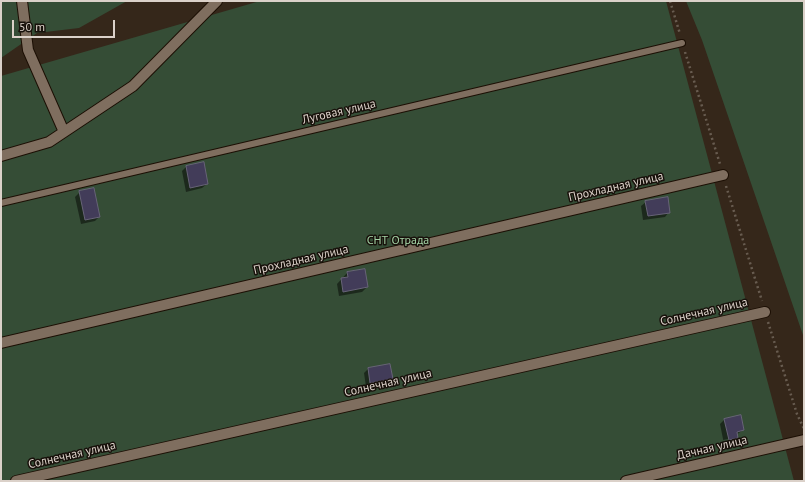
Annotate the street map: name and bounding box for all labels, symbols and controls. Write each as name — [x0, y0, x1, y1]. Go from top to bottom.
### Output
scale bar — [14, 12, 117, 38]
text: 50 m — [19, 19, 45, 34]
street label: Луговая улица — [301, 97, 377, 127]
street label: Прохладная улица — [567, 169, 665, 205]
park label: СНТ Отрада — [367, 234, 429, 248]
street label: Прохладная улица — [252, 242, 350, 278]
street label: Солнечная улица — [659, 295, 749, 329]
street label: Солнечная улица — [343, 366, 433, 400]
street label: Дачная улица — [675, 433, 749, 463]
street label: Солнечная улица — [27, 438, 117, 472]

